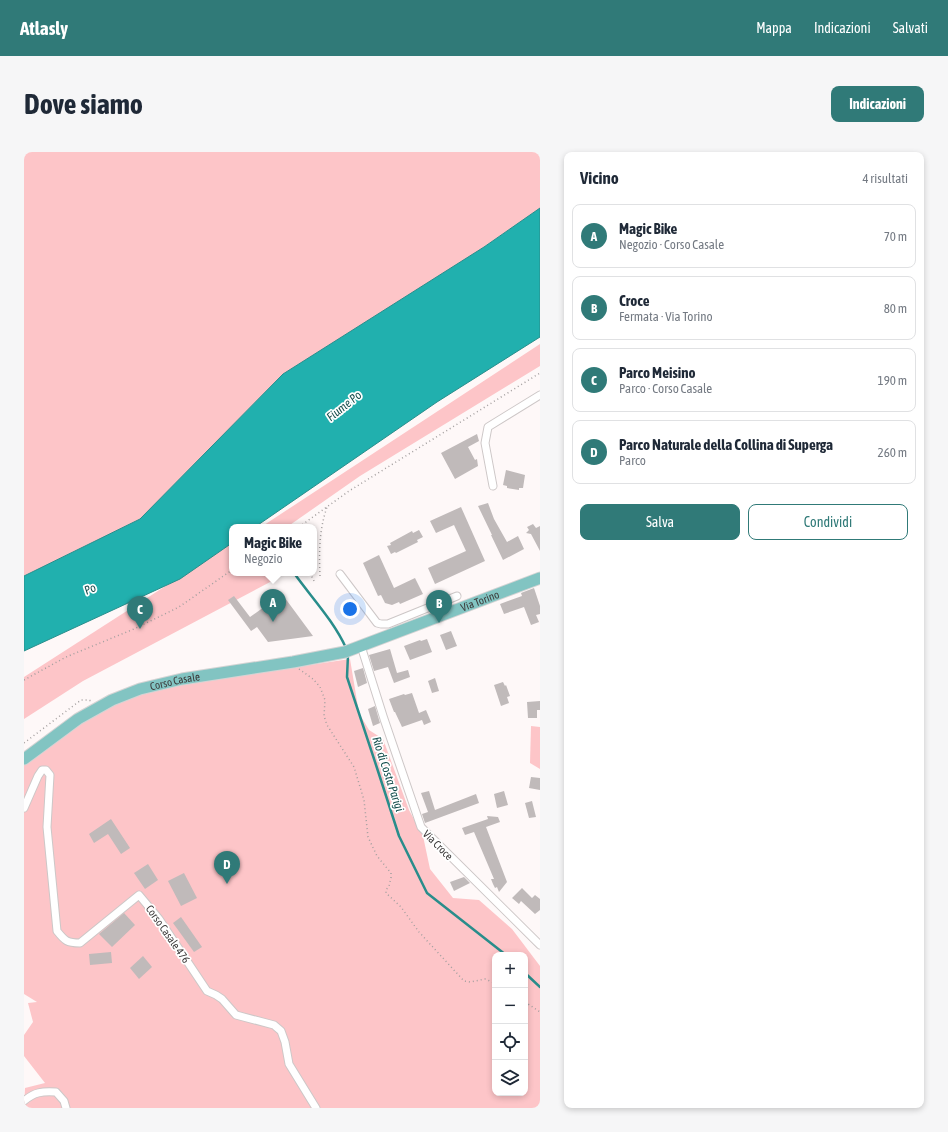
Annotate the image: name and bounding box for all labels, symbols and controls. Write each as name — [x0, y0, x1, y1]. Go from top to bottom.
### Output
text: Atlasly — [20, 17, 68, 39]
text: Mappa — [756, 20, 792, 36]
text: Indicazioni — [814, 20, 871, 36]
text: Salvati — [893, 20, 928, 36]
button: Indicazioni — [831, 86, 924, 122]
text: Dove siamo — [24, 88, 143, 120]
text: Vicino — [580, 168, 619, 188]
text: 4 risultati — [862, 171, 908, 186]
text: Magic Bike — [619, 220, 677, 237]
text: A — [591, 229, 597, 244]
text: 70 m — [884, 229, 907, 244]
text: Negozio · Corso Casale — [619, 237, 724, 252]
text: Croce — [619, 292, 650, 309]
text: B — [591, 301, 597, 316]
text: 80 m — [884, 301, 907, 316]
text: Fermata · Via Torino — [619, 309, 713, 324]
text: Parco Meisino — [619, 364, 696, 381]
text: C — [591, 373, 597, 388]
text: 190 m — [878, 373, 907, 388]
text: Parco · Corso Casale — [619, 381, 712, 396]
water label: Fiume Po — [324, 388, 364, 424]
text: Parco Naturale della Collina di Superga — [619, 436, 833, 453]
text: D — [590, 445, 598, 460]
text: 260 m — [878, 445, 907, 460]
text: Parco — [619, 453, 646, 468]
button: Salva — [580, 504, 740, 540]
button: Condividi — [748, 504, 908, 540]
popup — [229, 524, 317, 576]
text: Magic Bike — [244, 534, 302, 551]
text: Negozio — [244, 551, 283, 566]
water label: Po — [82, 580, 98, 598]
street label: Via Torino — [459, 588, 501, 614]
pin: A — [260, 589, 286, 622]
pin: B — [426, 590, 452, 623]
pin: C — [127, 596, 153, 629]
your location — [340, 599, 360, 619]
street label: Corso Casale — [149, 670, 201, 692]
water label: Rio di Costa Parigi — [369, 735, 407, 813]
street label: Via Croce — [421, 828, 455, 862]
pin: D — [214, 851, 240, 884]
street label: Corso Casale 476 — [144, 903, 192, 965]
map controls — [492, 952, 528, 1096]
button: + — [492, 952, 528, 988]
button: − — [492, 988, 528, 1024]
button: locate — [492, 1024, 528, 1060]
button: layers — [492, 1060, 528, 1096]

